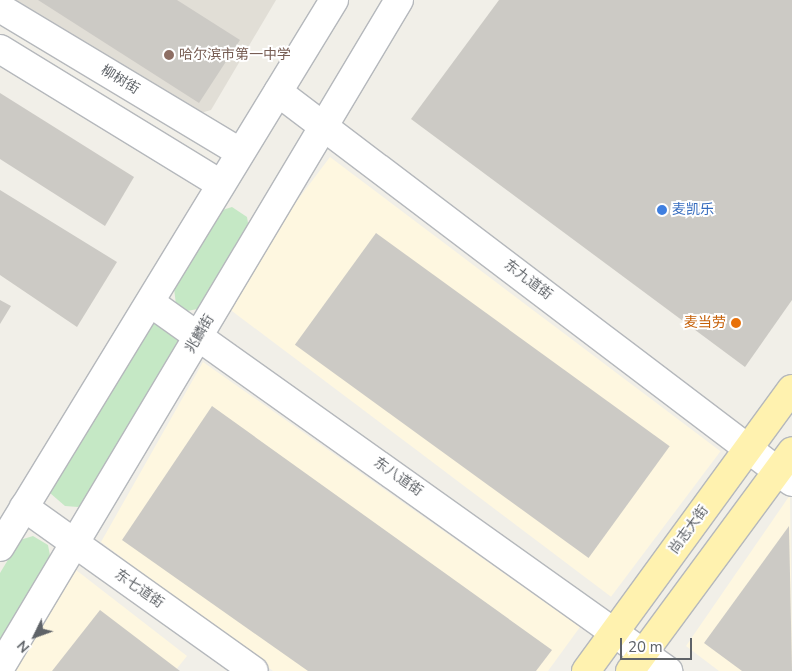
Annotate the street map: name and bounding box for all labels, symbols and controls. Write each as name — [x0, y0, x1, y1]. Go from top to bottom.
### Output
place label: 哈尔滨市第一中学 — [179, 47, 291, 63]
marker: 哈尔滨市第一中学 — [163, 49, 175, 61]
street label: 柳树街 — [98, 62, 142, 98]
place label: 麦凯乐 — [672, 202, 714, 218]
marker: 麦凯乐 — [656, 204, 668, 216]
street label: 东九道街 — [501, 256, 555, 304]
street label: 兆麟街 — [182, 312, 218, 356]
place label: 麦当劳 — [684, 315, 726, 331]
marker: 麦当劳 — [730, 317, 742, 329]
street label: 东八道街 — [370, 454, 426, 500]
street label: 尚志大街 — [666, 502, 712, 558]
street label: 东七道街 — [111, 566, 167, 612]
north arrow — [10, 611, 60, 661]
scale bar — [622, 628, 694, 660]
text: N — [13, 636, 34, 657]
text: 20 m — [628, 637, 663, 657]

